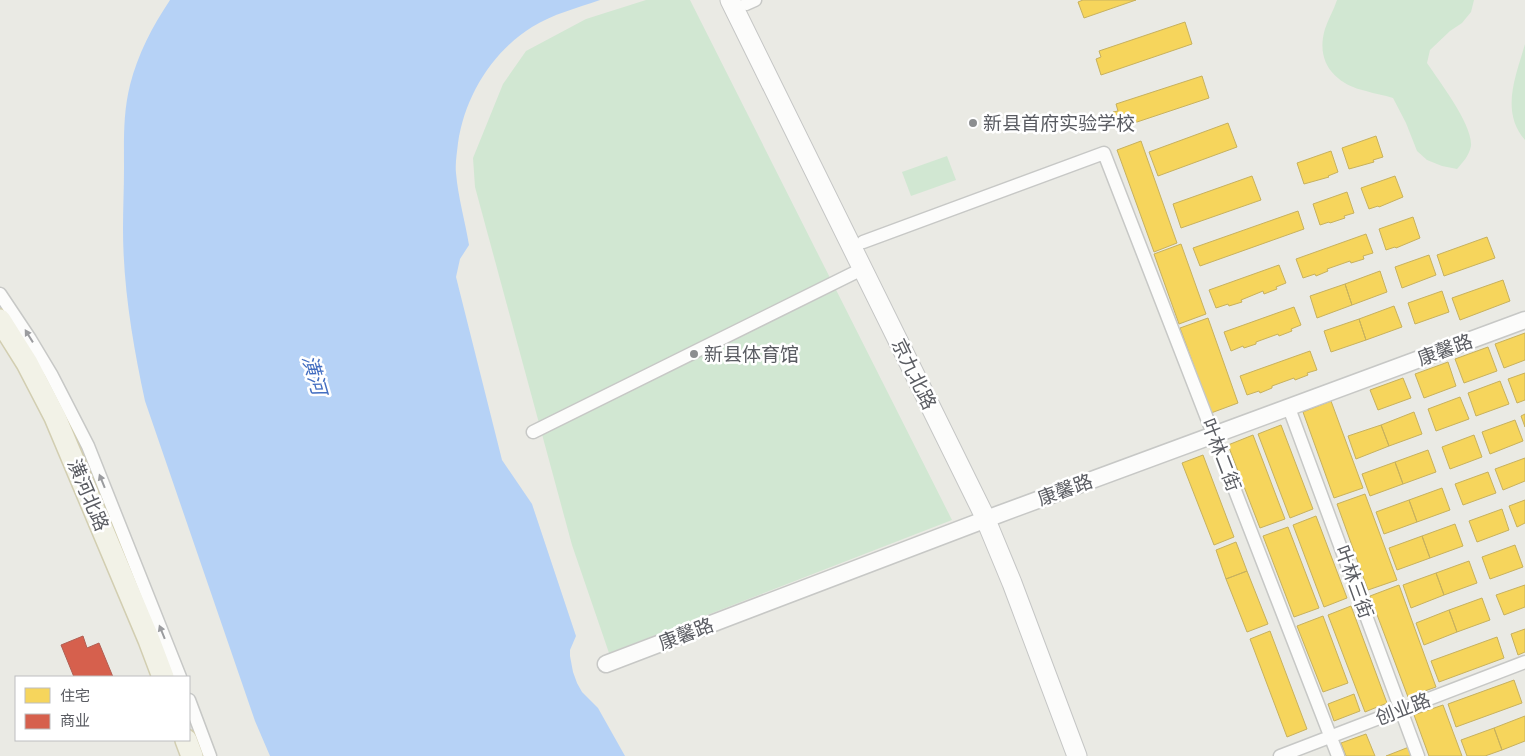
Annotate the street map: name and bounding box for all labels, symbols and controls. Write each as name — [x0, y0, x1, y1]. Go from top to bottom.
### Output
place label: 新县首府实验学校 — [983, 110, 1135, 137]
marker: 新县首府实验学校 — [967, 117, 979, 129]
street label: 康馨路 — [1414, 328, 1476, 372]
one-way arrow — [24, 330, 33, 343]
street label: 京九北路 — [885, 334, 943, 414]
place label: 新县体育馆 — [704, 341, 799, 368]
marker: 新县体育馆 — [688, 348, 700, 360]
water label: 潢河 — [295, 352, 335, 402]
street label: 叶林二街 — [1195, 415, 1247, 495]
street label: 潢河北路 — [61, 455, 115, 535]
street label: 康馨路 — [1034, 468, 1096, 512]
one-way arrow — [98, 473, 106, 488]
street label: 叶林三街 — [1328, 542, 1380, 622]
street label: 康馨路 — [655, 611, 717, 657]
one-way arrow — [158, 624, 166, 639]
legend — [15, 676, 190, 741]
text: 住宅 — [60, 685, 90, 707]
street label: 创业路 — [1372, 686, 1434, 732]
text: 商业 — [60, 710, 90, 732]

